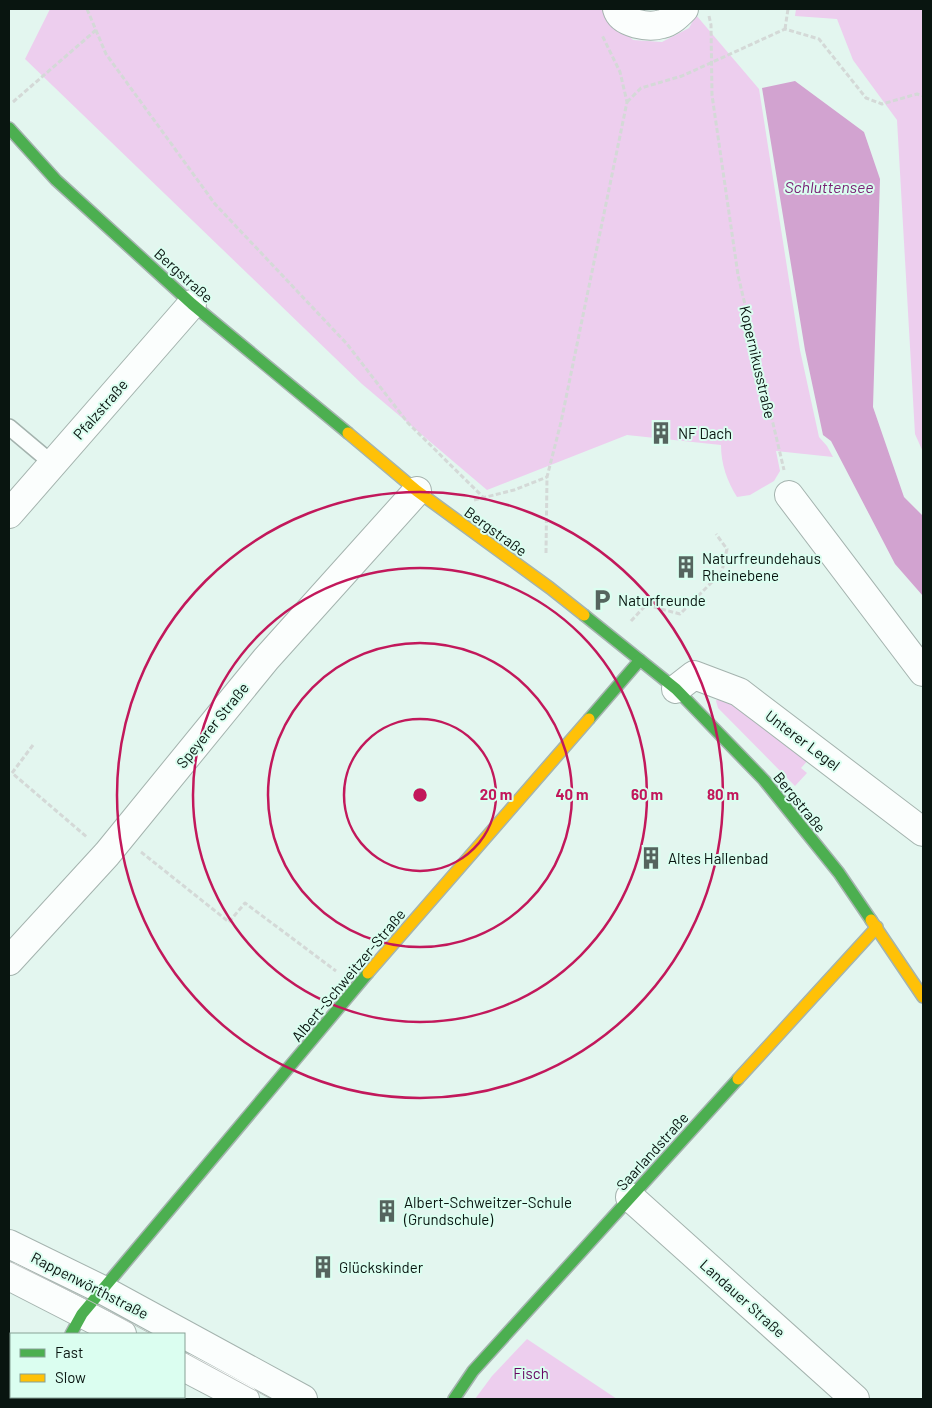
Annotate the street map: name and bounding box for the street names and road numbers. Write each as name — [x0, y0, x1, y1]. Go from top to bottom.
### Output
street label: Bergstraße — [151, 244, 217, 306]
street label: Kopernikusstraße — [736, 304, 780, 420]
street label: Pfalzstraße — [69, 375, 131, 443]
street label: Bergstraße — [461, 502, 531, 560]
street label: Speyerer Straße — [172, 679, 252, 771]
street label: Unterer Legel — [762, 706, 844, 774]
street label: Bergstraße — [770, 768, 830, 836]
street label: Albert-Schweitzer-Straße — [287, 905, 409, 1045]
street label: Saarlandstraße — [612, 1108, 692, 1194]
street label: Rappenwörthstraße — [28, 1248, 152, 1322]
street label: Landauer Straße — [697, 1255, 789, 1341]

